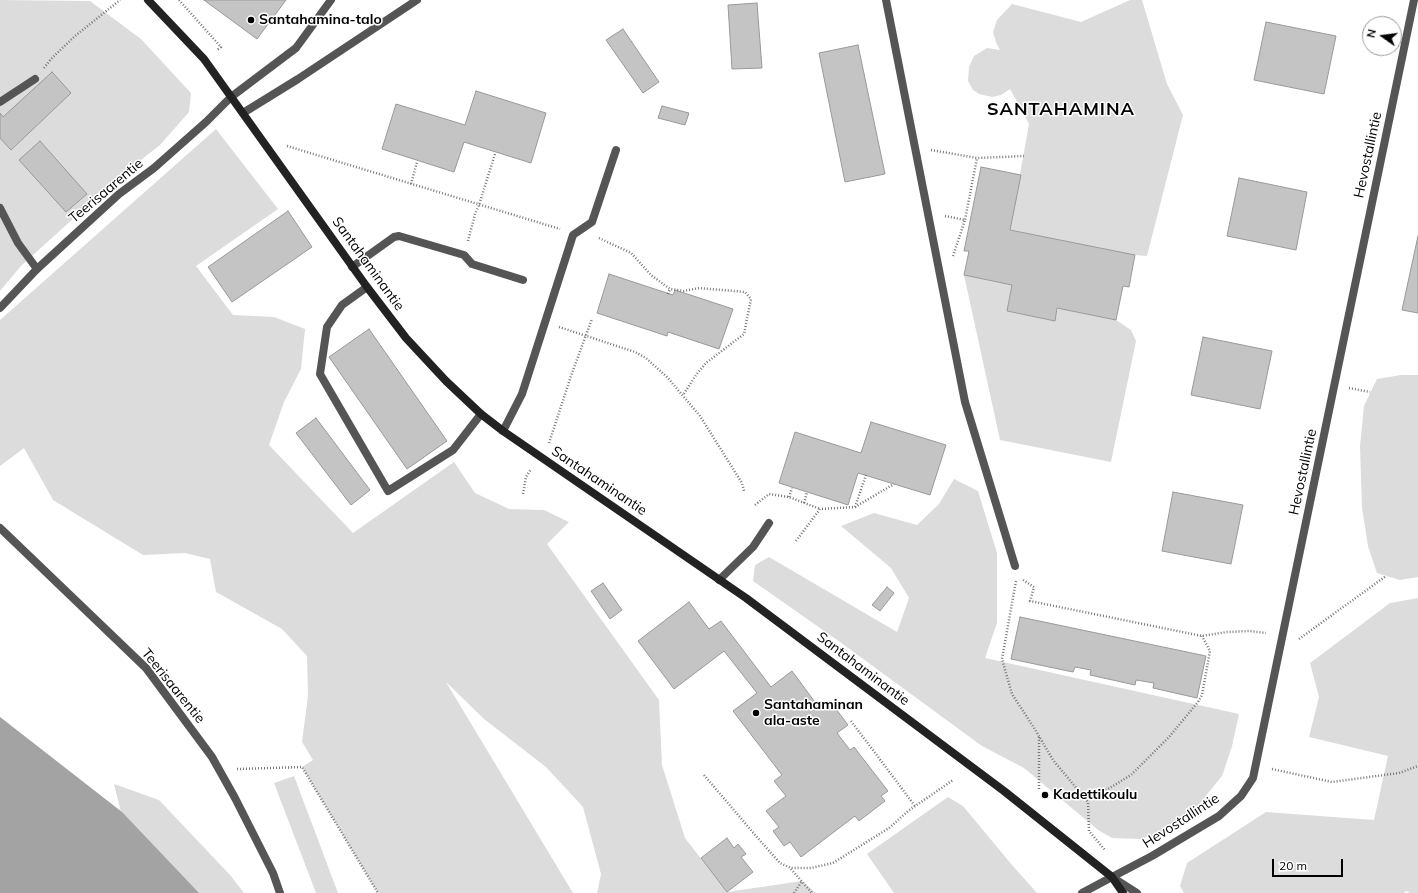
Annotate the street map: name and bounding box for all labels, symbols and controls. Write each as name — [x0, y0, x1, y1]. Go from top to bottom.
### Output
place label: Santahamina-talo — [259, 12, 382, 28]
marker: Santahamina-talo — [246, 15, 256, 25]
north arrow — [1362, 16, 1402, 56]
text: N — [1364, 28, 1379, 39]
district label: SANTAHAMINA — [987, 99, 1135, 121]
street label: Hevostallintie — [1351, 110, 1385, 200]
street label: Teerisaarentie — [66, 155, 146, 227]
street label: Santahaminantie — [328, 214, 408, 314]
street label: Hevostallintie — [1286, 427, 1320, 517]
street label: Santahaminantie — [548, 443, 650, 519]
street label: Santahaminantie — [813, 629, 913, 709]
street label: Teerisaarentie — [138, 645, 208, 727]
place label: Santahaminan ala-aste — [764, 697, 863, 730]
marker: Santahaminan ala-aste — [751, 708, 761, 718]
place label: Kadettikoulu — [1053, 787, 1137, 803]
marker: Kadettikoulu — [1040, 790, 1050, 800]
street label: Hevostallintie — [1140, 790, 1222, 852]
scale bar — [1274, 851, 1345, 877]
text: 20 m — [1279, 858, 1307, 873]

